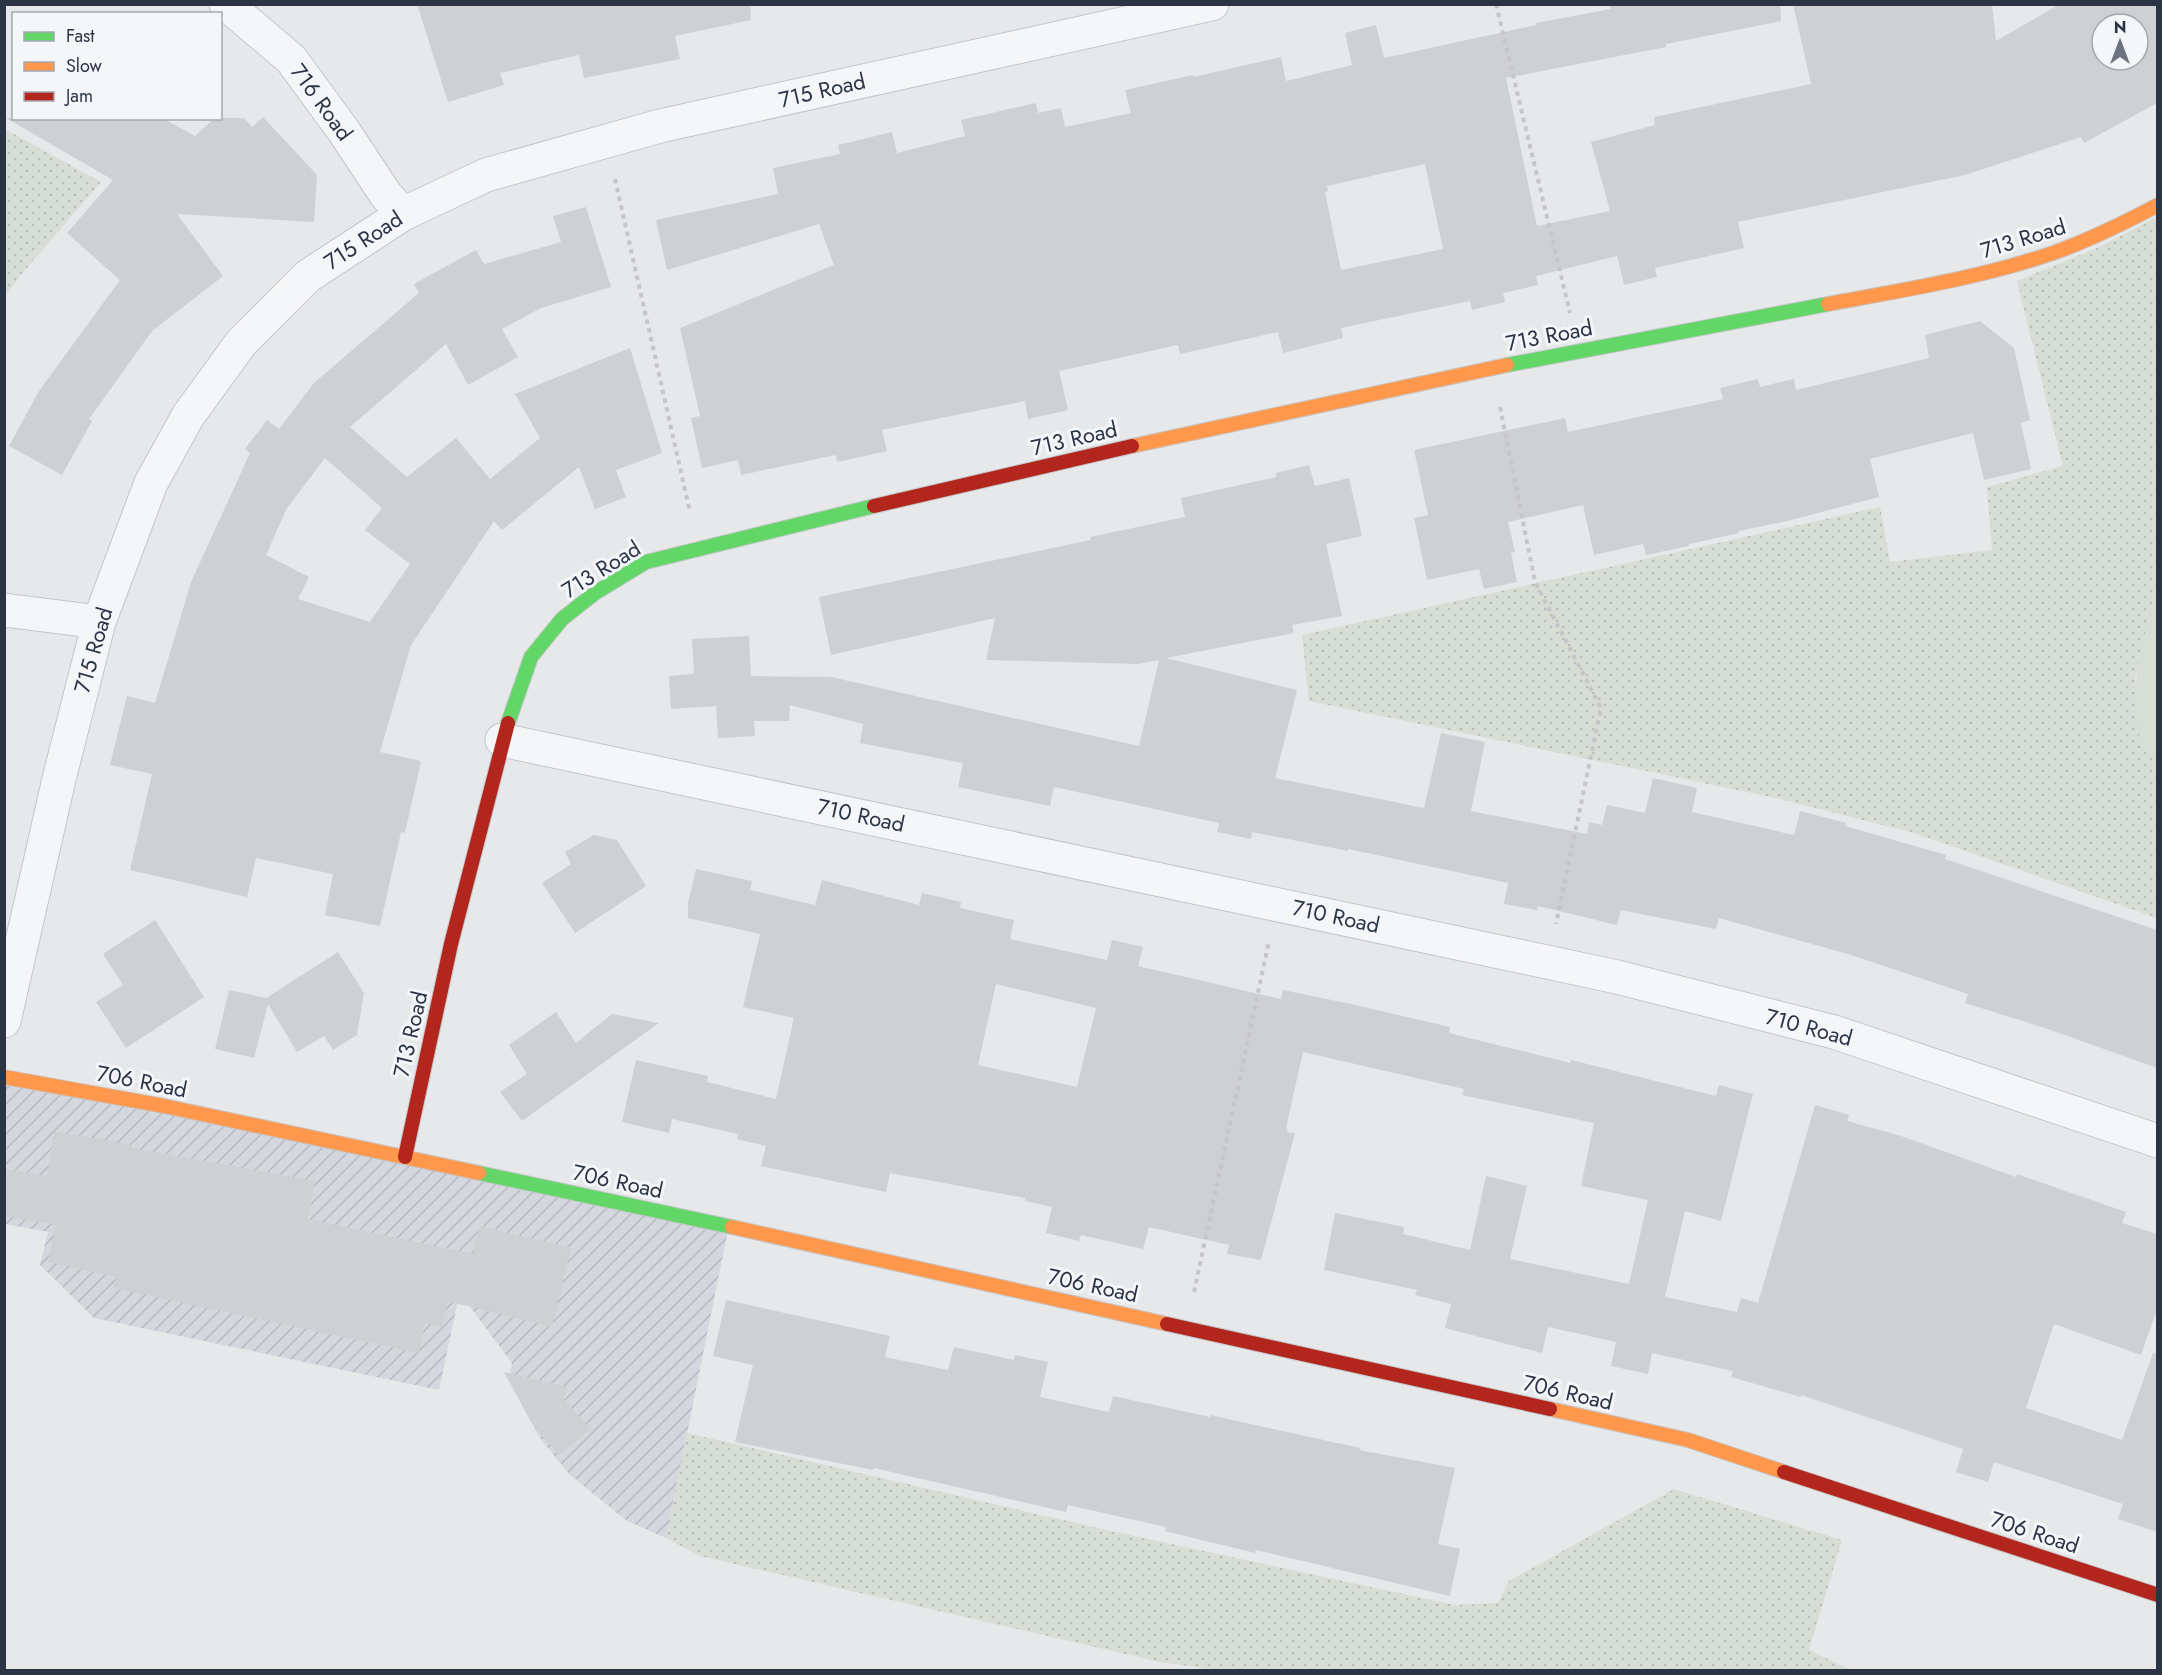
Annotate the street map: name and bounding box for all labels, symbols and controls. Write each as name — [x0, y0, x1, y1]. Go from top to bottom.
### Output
legend — [12, 12, 222, 120]
north arrow — [2090, 12, 2150, 72]
text: N — [2114, 16, 2126, 39]
text: Fast — [66, 23, 95, 49]
text: Slow — [66, 53, 103, 79]
street label: 716 Road — [283, 57, 361, 147]
street label: 715 Road — [776, 65, 868, 115]
text: Jam — [64, 83, 93, 109]
street label: 715 Road — [317, 203, 409, 277]
street label: 713 Road — [1976, 210, 2070, 266]
street label: 713 Road — [1503, 311, 1595, 359]
street label: 713 Road — [1028, 413, 1120, 463]
street label: 713 Road — [555, 532, 647, 606]
street label: 715 Road — [66, 603, 120, 697]
street label: 710 Road — [814, 790, 908, 840]
street label: 710 Road — [1289, 891, 1383, 941]
street label: 713 Road — [385, 988, 435, 1080]
street label: 710 Road — [1762, 1000, 1856, 1054]
street label: 706 Road — [94, 1057, 190, 1105]
street label: 706 Road — [570, 1156, 666, 1206]
street label: 706 Road — [1045, 1260, 1141, 1310]
street label: 706 Road — [1520, 1366, 1616, 1418]
street label: 706 Road — [1987, 1503, 2083, 1561]

